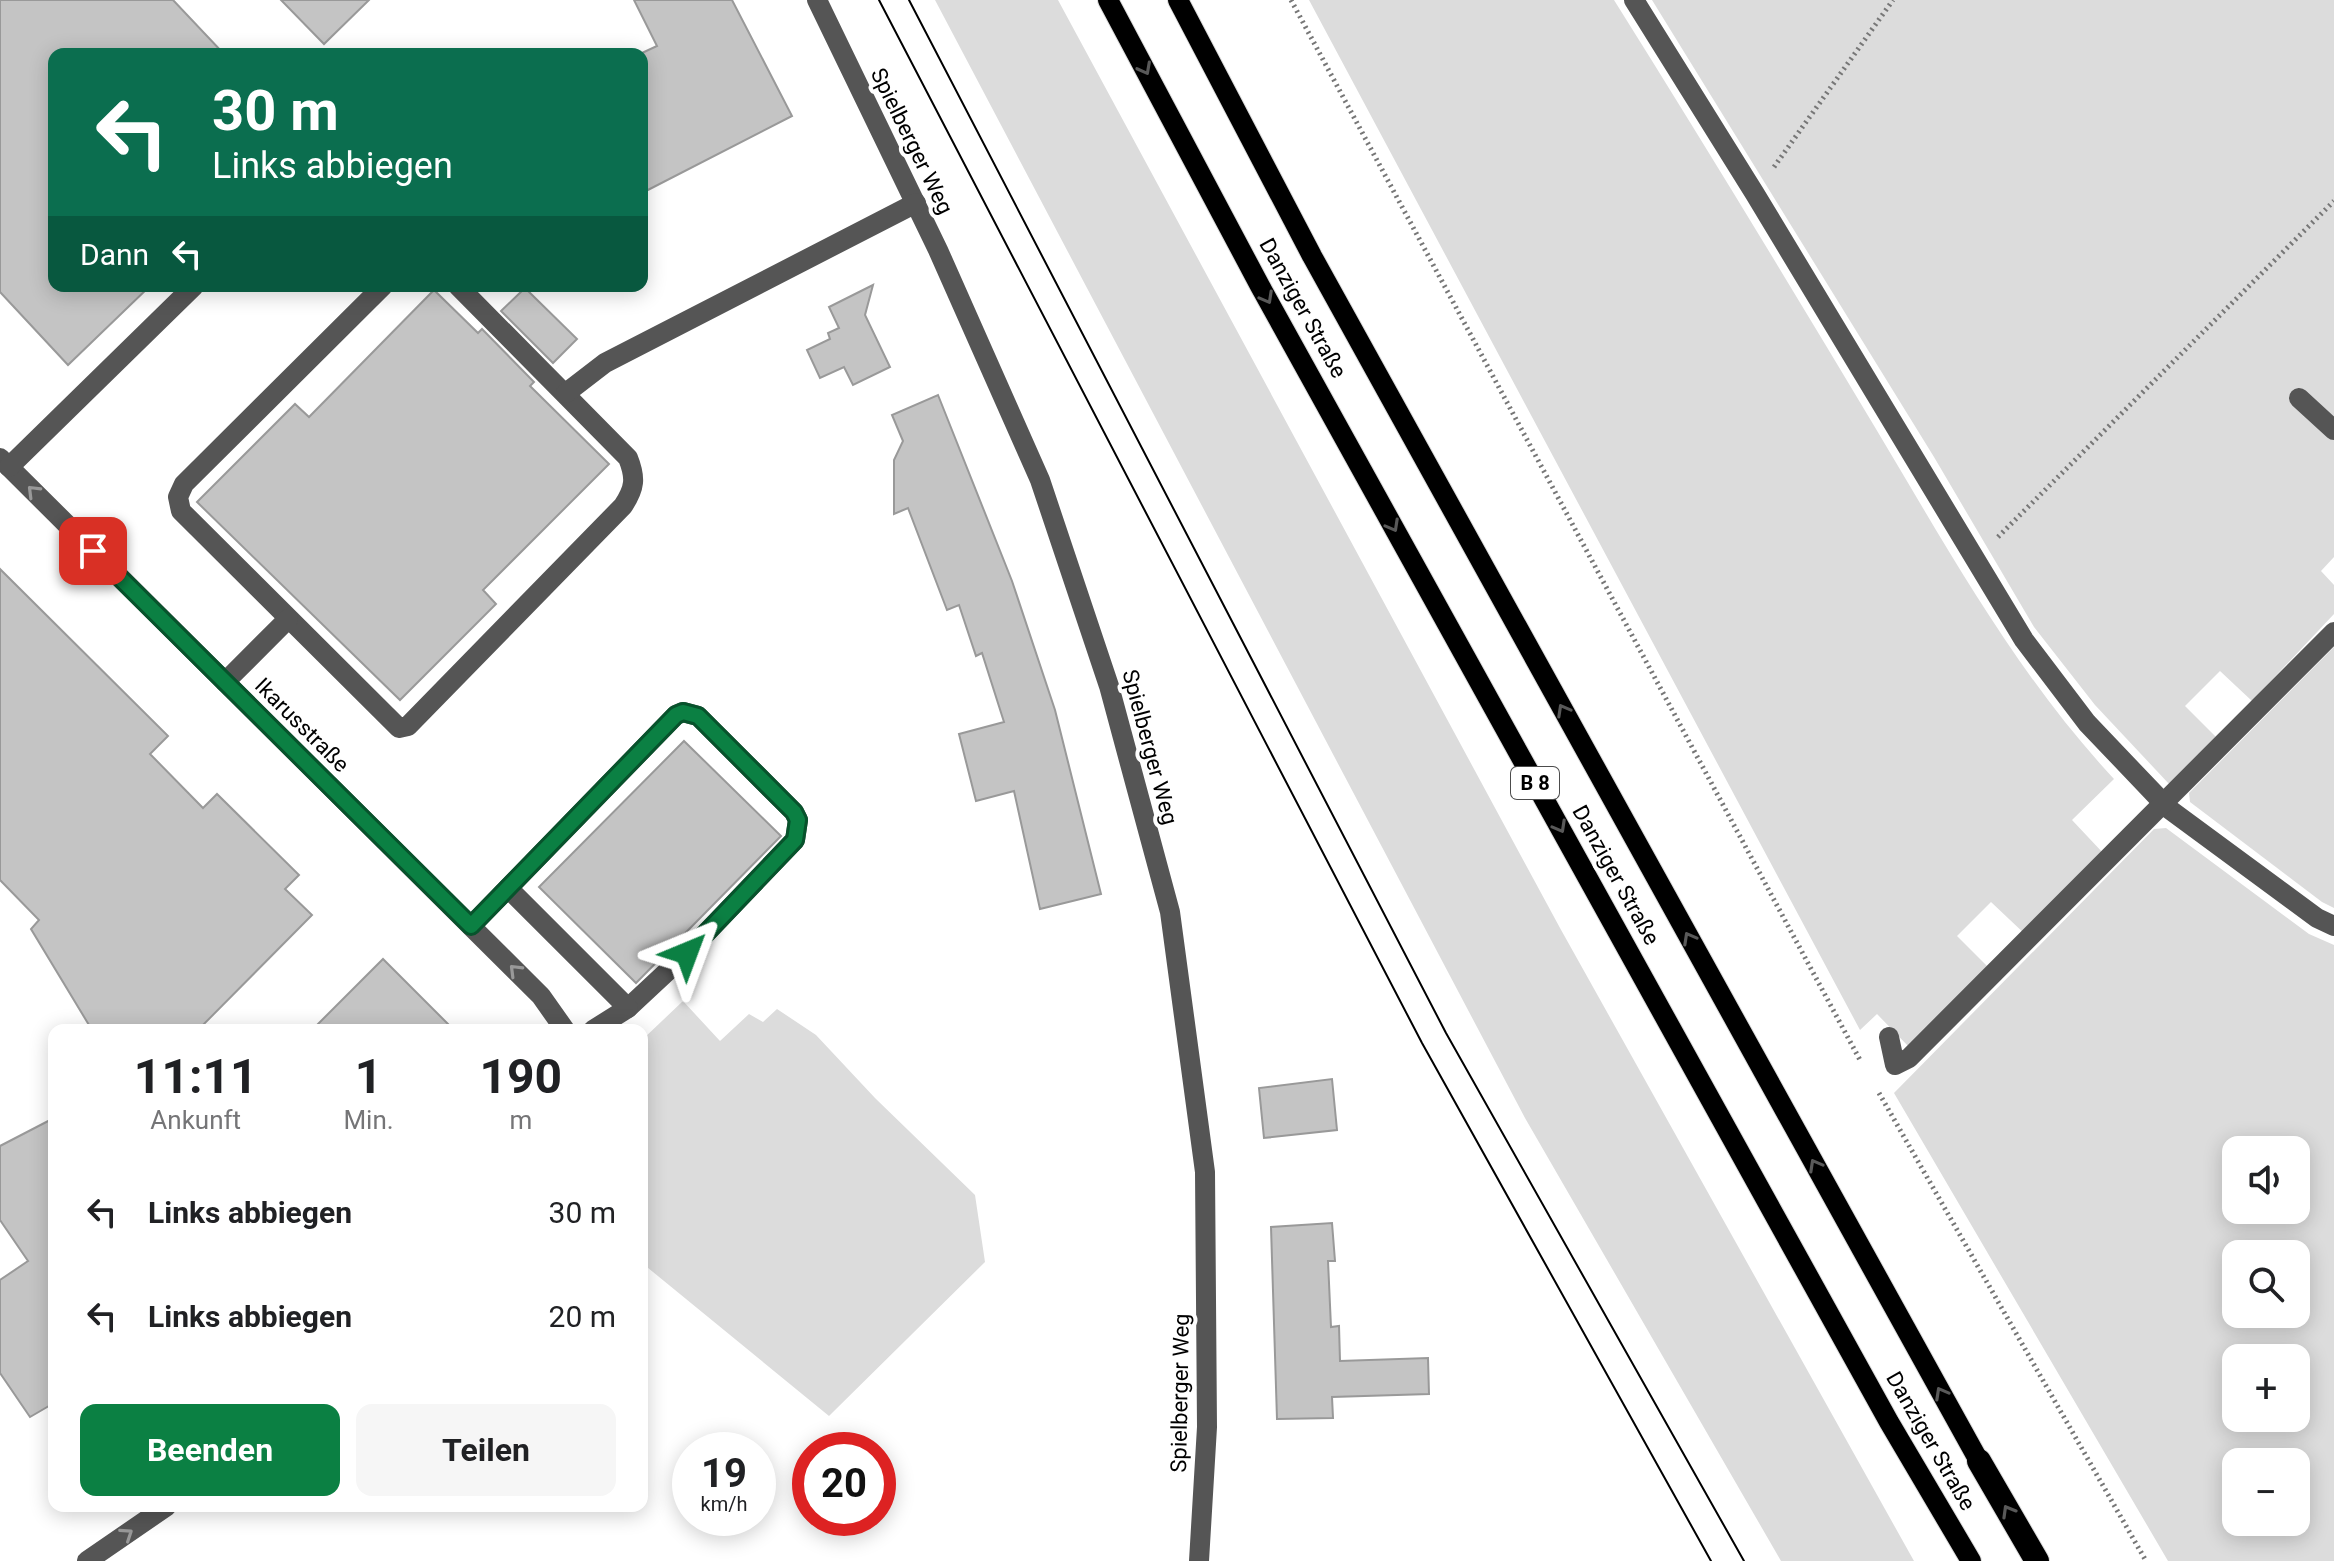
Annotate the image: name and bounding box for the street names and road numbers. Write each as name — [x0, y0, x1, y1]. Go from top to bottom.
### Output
street label: Spielberger Weg — [866, 64, 958, 218]
street label: Danziger Straße — [1254, 234, 1352, 382]
street label: Spielberger Weg — [1117, 667, 1183, 827]
street label: Ikarusstraße — [250, 673, 354, 777]
road number: B 8 — [1511, 767, 1559, 799]
street label: Danziger Straße — [1567, 801, 1665, 949]
street label: Spielberger Weg — [1166, 1313, 1194, 1473]
street label: Danziger Straße — [1881, 1367, 1981, 1515]

